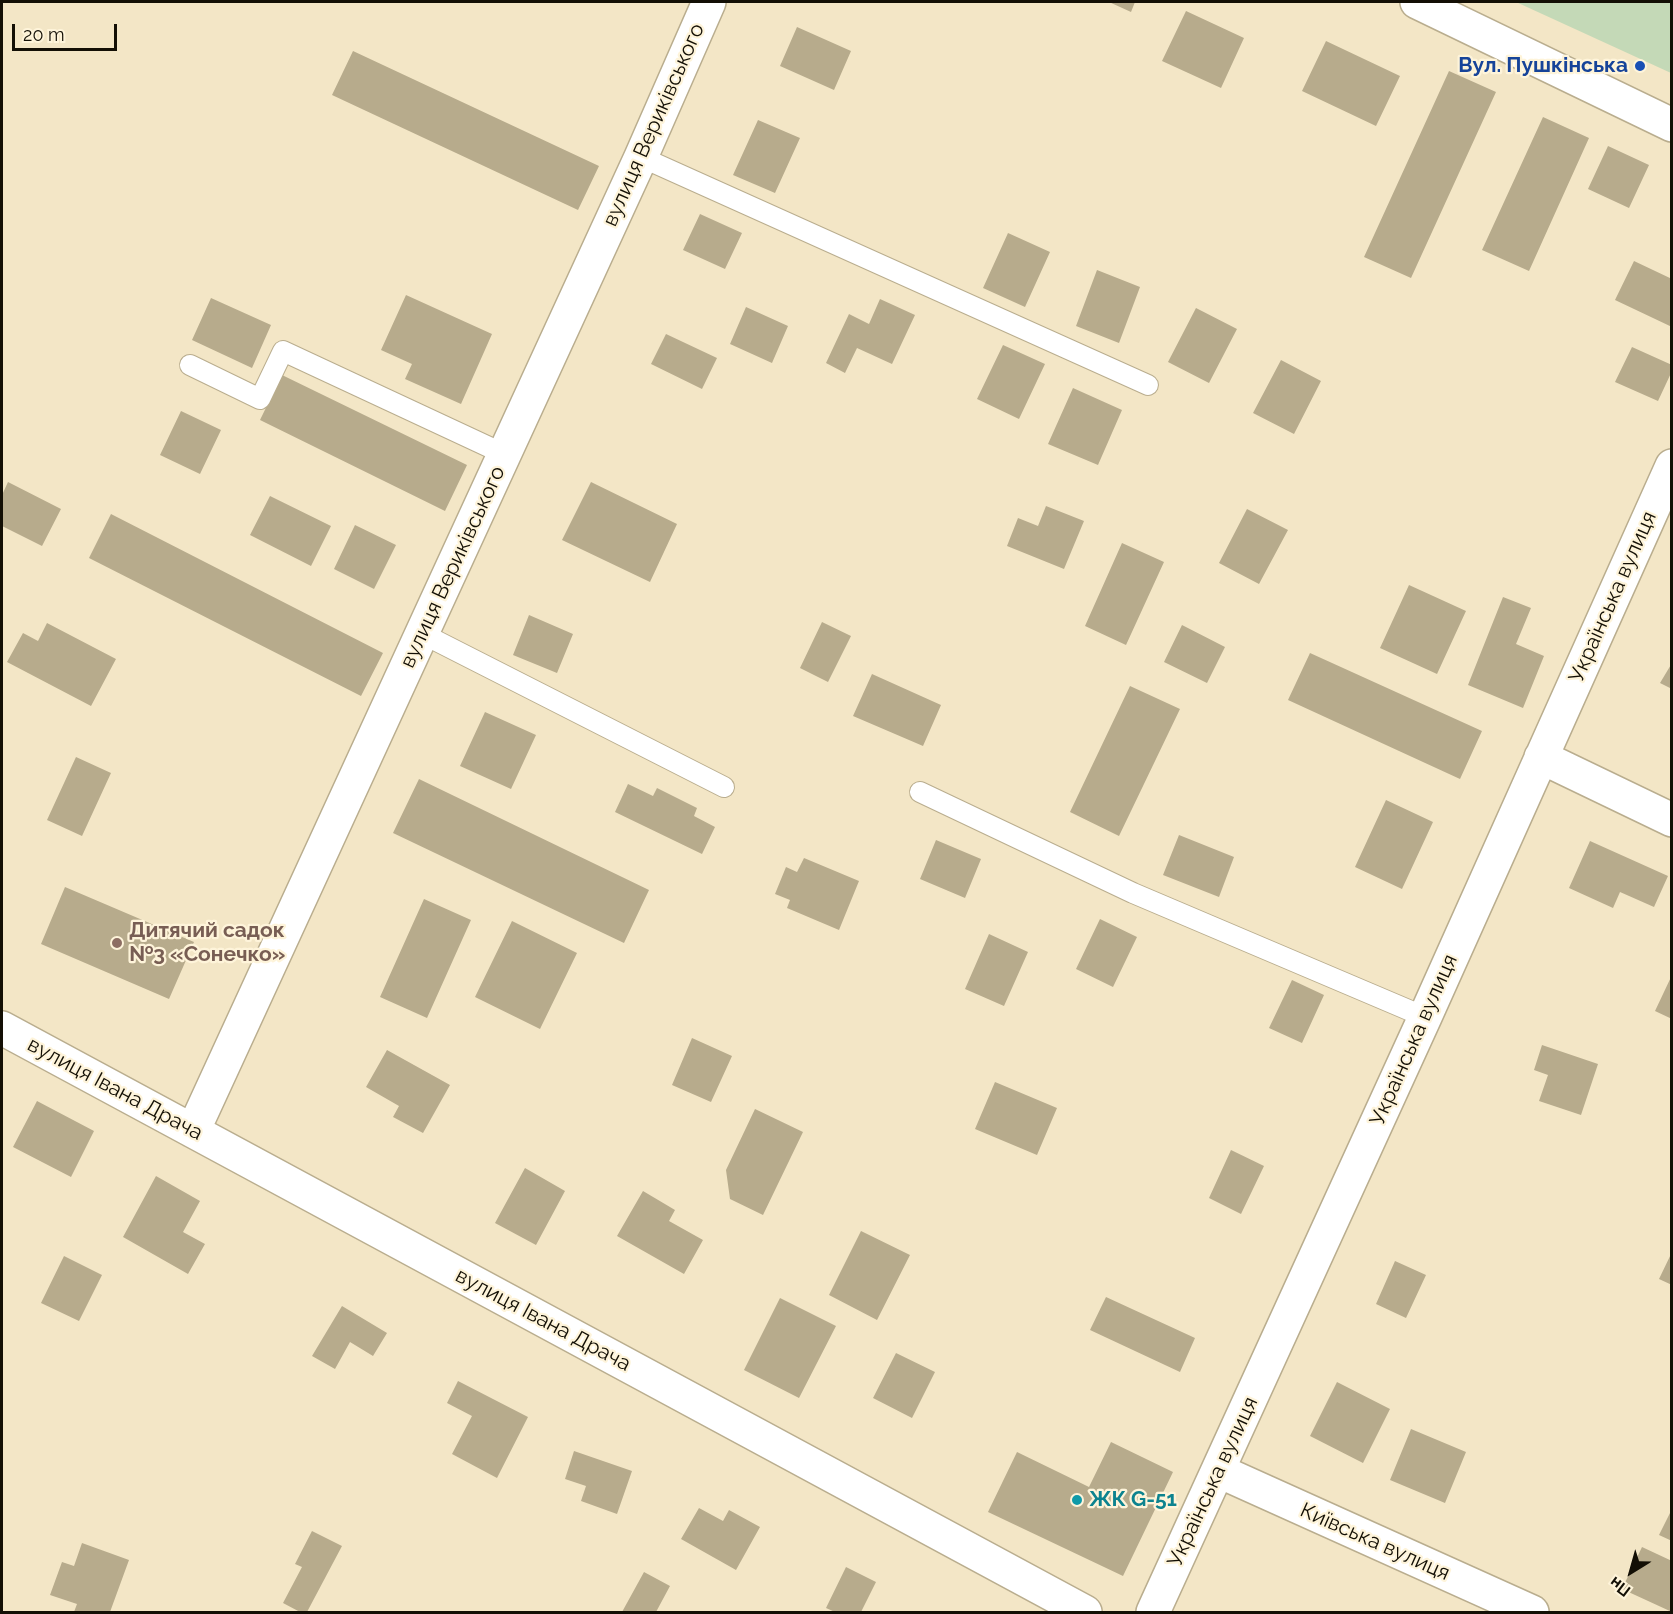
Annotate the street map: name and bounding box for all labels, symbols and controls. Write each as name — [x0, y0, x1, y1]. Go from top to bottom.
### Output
scale bar — [15, 12, 120, 50]
street label: вулиця Вериківського — [598, 20, 710, 230]
text: 20 m — [23, 24, 65, 45]
place label: Вул. Пушкінська — [1458, 53, 1628, 79]
marker: Вул. Пушкінська — [1633, 59, 1647, 73]
street label: вулиця Вериківського — [395, 462, 511, 672]
street label: Українська вулиця — [1564, 508, 1662, 686]
place label: Дитячий садок №3 «Сонечко» — [129, 918, 285, 968]
marker: Дитячий садок №3 «Сонечко» — [110, 936, 124, 950]
street label: Українська вулиця — [1365, 951, 1463, 1129]
street label: вулиця Івана Драча — [23, 1032, 207, 1146]
street label: вулиця Івана Драча — [451, 1263, 635, 1377]
street label: Українська вулиця — [1163, 1393, 1263, 1571]
place label: ЖК G-51 — [1089, 1487, 1177, 1513]
marker: ЖК G-51 — [1070, 1493, 1084, 1507]
street label: Київська вулиця — [1296, 1498, 1454, 1586]
north arrow — [1601, 1542, 1661, 1602]
text: Пн — [1606, 1573, 1634, 1601]

